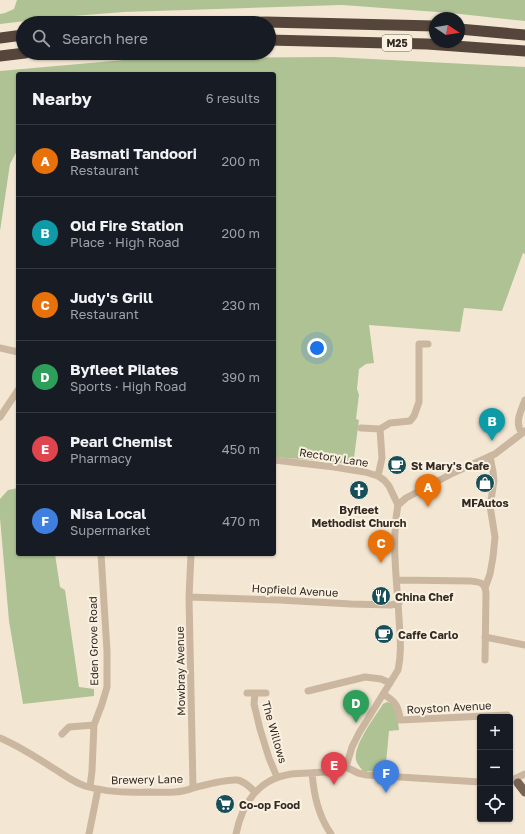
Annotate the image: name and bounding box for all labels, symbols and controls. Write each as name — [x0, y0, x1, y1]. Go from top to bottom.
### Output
north arrow — [429, 12, 465, 48]
search box — [16, 16, 276, 60]
icon: search — [30, 27, 52, 49]
text: Search here — [62, 29, 148, 47]
road number: M25 — [382, 35, 412, 51]
text: Nearby — [32, 88, 92, 109]
text: 6 results — [206, 90, 260, 106]
text: Basmati Tandoori — [70, 144, 197, 162]
text: A — [40, 153, 50, 169]
text: 200 m — [222, 153, 260, 169]
text: Restaurant — [70, 162, 139, 178]
text: Old Fire Station — [70, 216, 184, 234]
text: B — [40, 225, 50, 241]
text: 200 m — [222, 225, 260, 241]
text: Place · High Road — [70, 234, 180, 250]
text: Judy's Grill — [70, 288, 153, 306]
text: C — [40, 297, 50, 313]
text: 230 m — [222, 297, 260, 313]
text: Restaurant — [70, 306, 139, 322]
your location — [307, 338, 327, 358]
text: Byfleet Pilates — [70, 360, 179, 378]
text: D — [40, 369, 50, 385]
text: 390 m — [222, 369, 260, 385]
text: Sports · High Road — [70, 378, 186, 394]
pin: B — [479, 408, 505, 441]
text: Pearl Chemist — [70, 432, 172, 450]
text: E — [41, 441, 49, 457]
text: 450 m — [222, 441, 260, 457]
street label: Rectory Lane — [298, 445, 370, 469]
text: Pharmacy — [70, 450, 132, 466]
cafe icon: St Mary's Cafe — [386, 454, 408, 476]
place label: St Mary's Cafe — [411, 459, 490, 472]
shop icon: MFAutos — [474, 472, 496, 494]
pin: A — [415, 474, 441, 507]
church icon: Byfleet Methodist Church — [348, 479, 370, 501]
place label: MFAutos — [461, 496, 509, 509]
place label: Byfleet Methodist Church — [311, 503, 407, 529]
text: Nisa Local — [70, 504, 146, 522]
text: F — [41, 513, 49, 529]
text: 470 m — [222, 513, 260, 529]
text: Supermarket — [70, 522, 151, 538]
pin: C — [368, 530, 394, 563]
street label: Hopfield Avenue — [251, 581, 339, 599]
restaurant icon: China Chef — [370, 585, 392, 607]
place label: China Chef — [395, 590, 453, 603]
street label: Eden Grove Road — [86, 596, 100, 686]
cafe icon: Caffe Carlo — [373, 623, 395, 645]
street label: Mowbray Avenue — [173, 626, 187, 716]
place label: Caffe Carlo — [398, 628, 459, 641]
pin: D — [343, 690, 369, 723]
street label: Royston Avenue — [406, 698, 492, 716]
street label: The Willows — [260, 699, 290, 765]
map controls — [477, 714, 513, 822]
button: + — [477, 714, 513, 750]
button: − — [477, 750, 513, 786]
pin: E — [321, 752, 347, 785]
pin: F — [373, 760, 399, 793]
street label: Brewery Lane — [111, 772, 183, 786]
button: locate — [477, 786, 513, 822]
supermarket icon: Co-op Food — [214, 793, 236, 815]
place label: Co-op Food — [239, 798, 300, 811]

